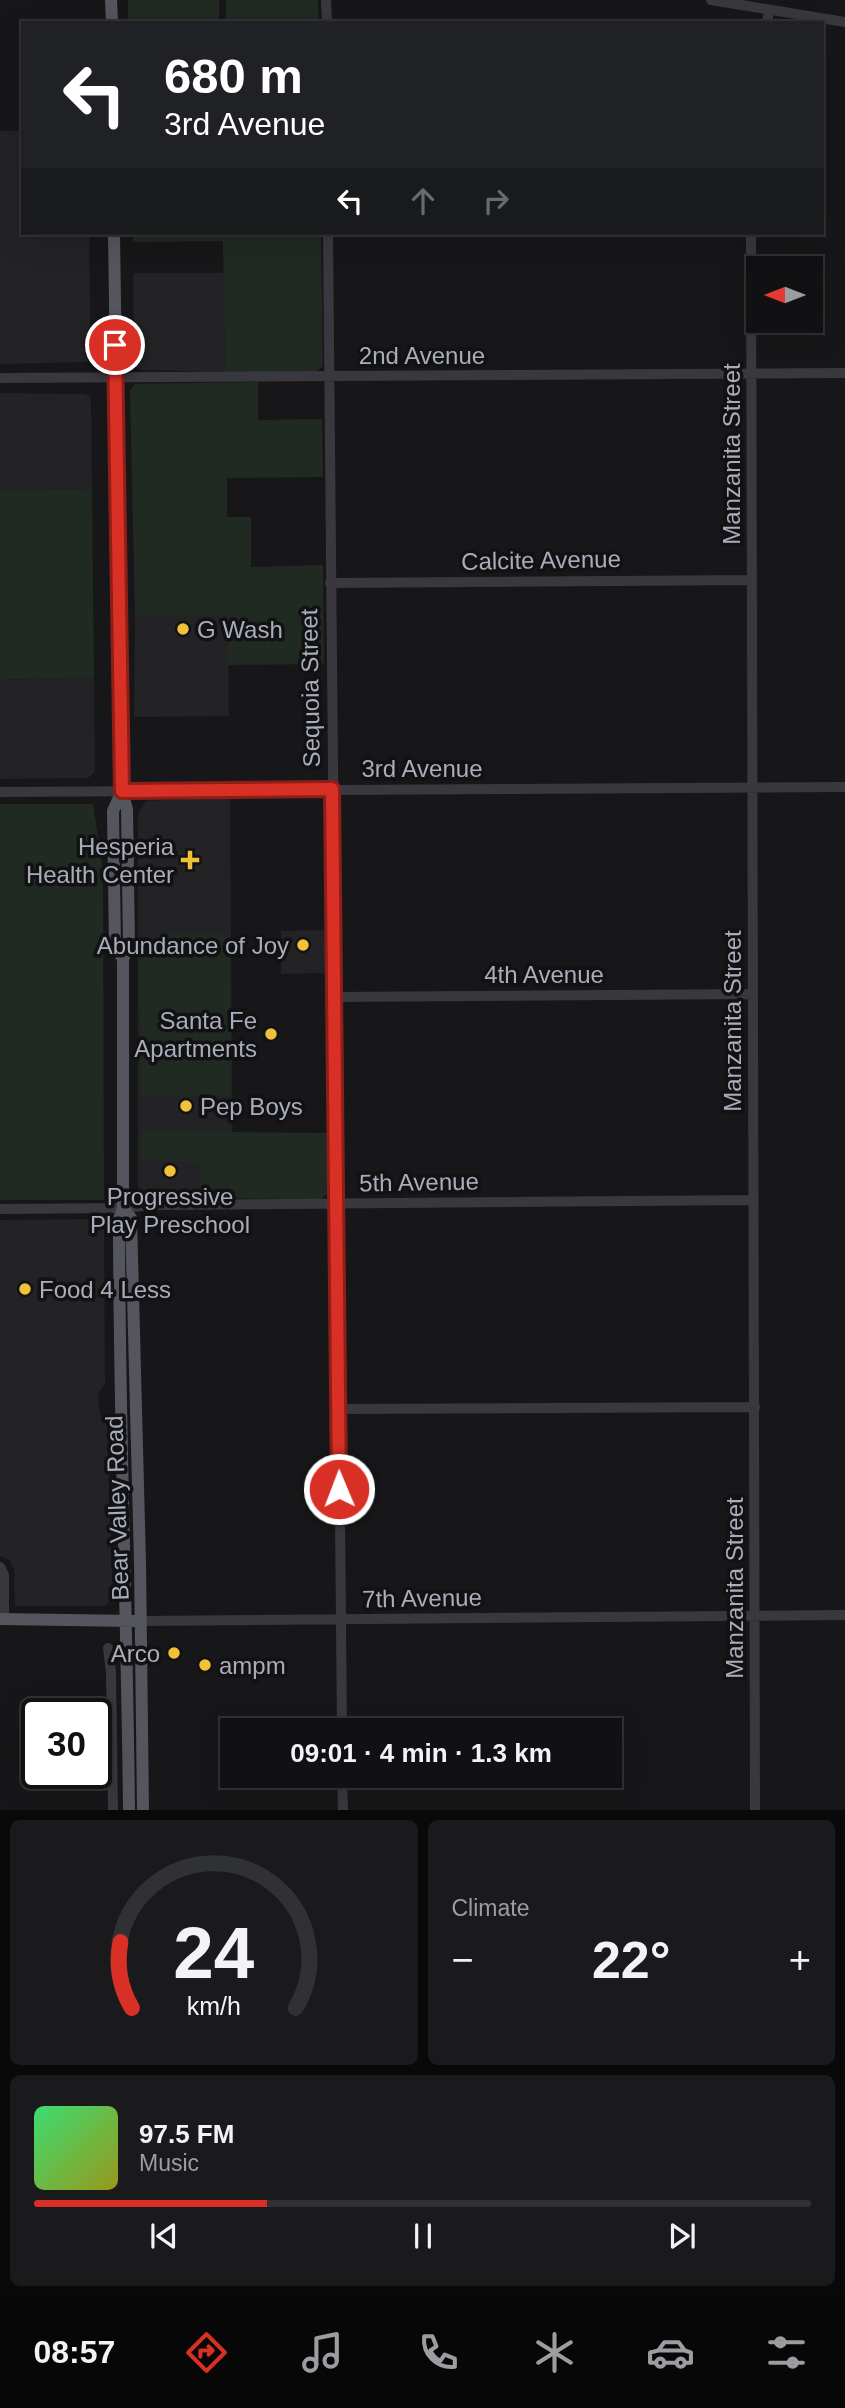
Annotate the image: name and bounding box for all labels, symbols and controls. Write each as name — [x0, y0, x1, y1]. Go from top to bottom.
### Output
icon: left — [49, 49, 140, 140]
text: 680 m — [164, 49, 303, 103]
text: 3rd Avenue — [164, 106, 325, 142]
icon: left — [331, 182, 369, 220]
icon: ahead — [404, 182, 442, 220]
icon: right — [477, 182, 515, 220]
north arrow — [746, 256, 822, 332]
map controls — [746, 256, 823, 333]
pin — [85, 315, 145, 375]
icon: arrive — [96, 326, 134, 364]
street label: 2nd Avenue — [359, 342, 485, 369]
street label: Manzanita Street — [718, 363, 745, 545]
street label: Calcite Avenue — [461, 545, 621, 575]
street label: Sequoia Street — [295, 608, 325, 768]
place label: G Wash — [197, 616, 283, 643]
marker: G Wash — [175, 621, 191, 637]
street label: 3rd Avenue — [362, 755, 483, 782]
place label: Hesperia Health Center — [26, 833, 175, 888]
marker: Hesperia Health Center — [180, 850, 200, 870]
street label: Manzanita Street — [719, 930, 746, 1112]
place label: Abundance of Joy — [97, 932, 289, 959]
marker: Abundance of Joy — [295, 937, 311, 953]
street label: 4th Avenue — [484, 961, 604, 988]
place label: Santa Fe Apartments — [134, 1007, 257, 1062]
marker: Santa Fe Apartments — [263, 1026, 279, 1042]
place label: Pep Boys — [200, 1093, 303, 1120]
marker: Pep Boys — [178, 1098, 194, 1114]
marker: Progressive Play Preschool — [162, 1163, 178, 1179]
street label: 5th Avenue — [359, 1167, 479, 1197]
place label: Progressive Play Preschool — [90, 1183, 250, 1238]
place label: Food 4 Less — [39, 1276, 171, 1303]
marker: Food 4 Less — [17, 1281, 33, 1297]
street label: Bear Valley Road — [100, 1415, 134, 1601]
position arrow — [302, 1452, 376, 1526]
street label: Manzanita Street — [721, 1497, 748, 1679]
street label: 7th Avenue — [362, 1583, 482, 1613]
place label: Arco — [111, 1640, 160, 1667]
marker: Arco — [166, 1645, 182, 1661]
place label: ampm — [219, 1652, 286, 1679]
marker: ampm — [197, 1657, 213, 1673]
speed limit sign: 30 — [21, 1698, 112, 1789]
text: 09:01 · 4 min · 1.3 km — [290, 1738, 552, 1768]
text: Climate — [452, 1895, 529, 1921]
text: 24 — [173, 1913, 255, 1994]
text: 22° — [592, 1931, 671, 1989]
text: − — [452, 1939, 474, 1981]
text: + — [789, 1939, 811, 1981]
text: km/h — [187, 1992, 241, 2020]
text: 97.5 FM — [139, 2119, 234, 2149]
text: Music — [139, 2150, 199, 2176]
icon: previous — [145, 2217, 183, 2255]
icon: pause — [404, 2217, 442, 2255]
icon: next — [663, 2217, 701, 2255]
icon: directions — [182, 2328, 231, 2377]
icon: music — [298, 2328, 347, 2377]
icon: phone — [414, 2328, 463, 2377]
icon: climate — [530, 2328, 579, 2377]
icon: car — [646, 2328, 695, 2377]
icon: filters — [762, 2328, 811, 2377]
text: 08:57 — [34, 2334, 115, 2370]

